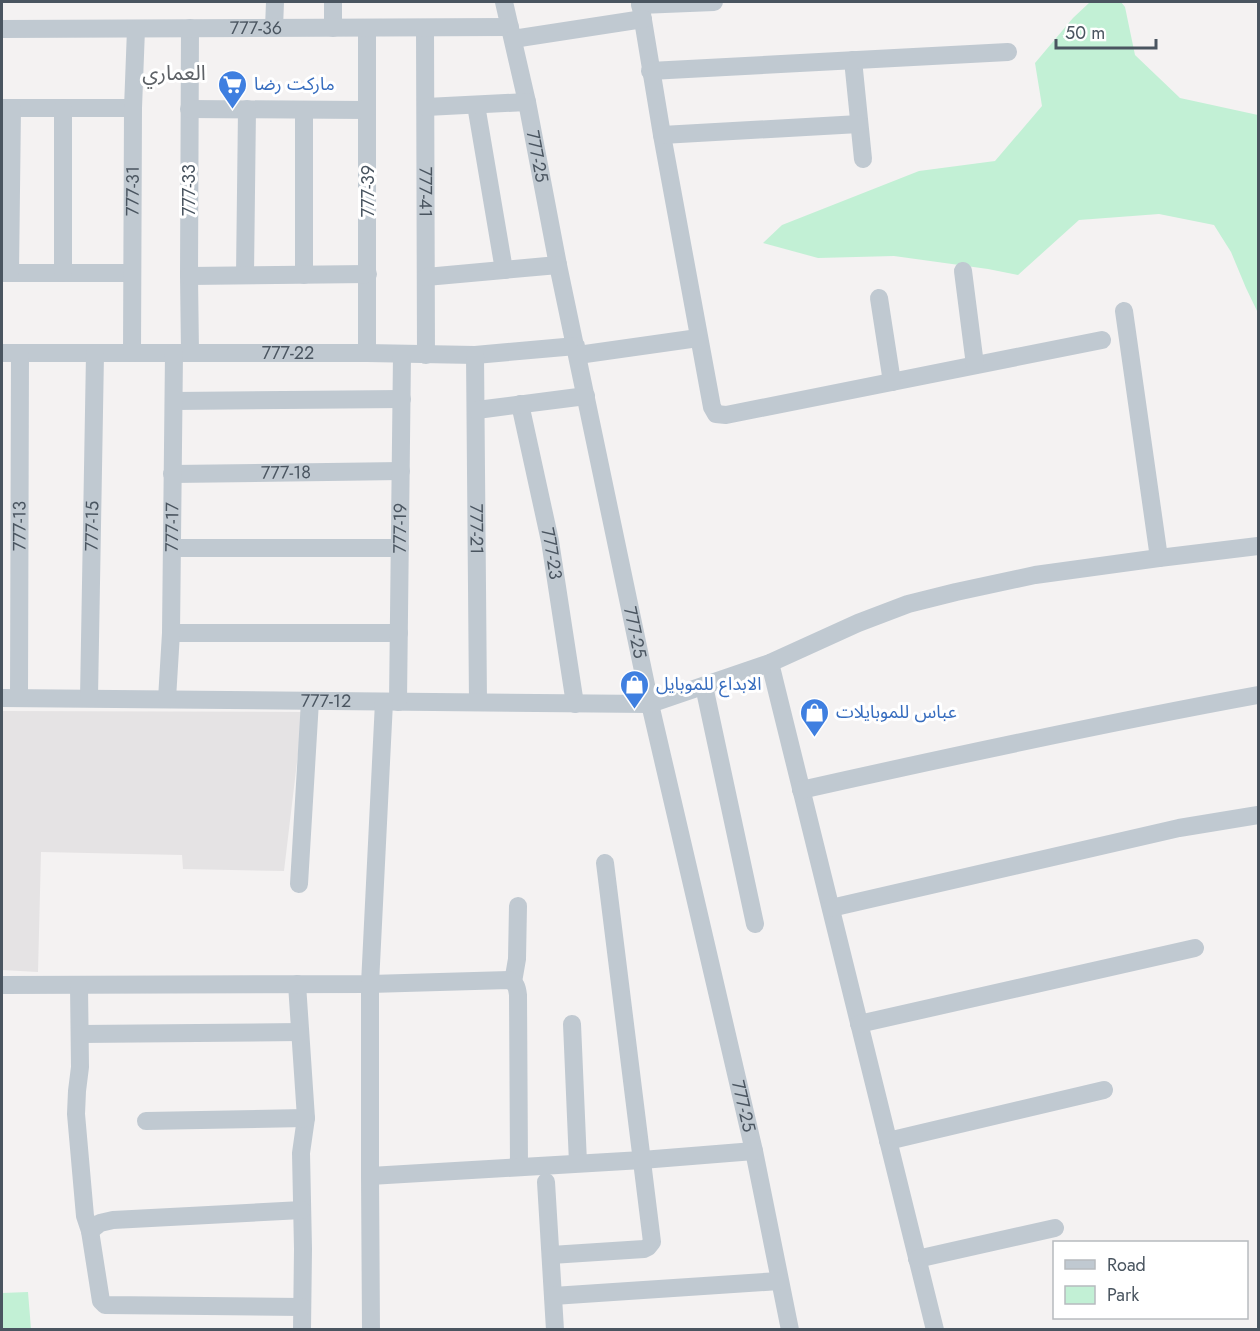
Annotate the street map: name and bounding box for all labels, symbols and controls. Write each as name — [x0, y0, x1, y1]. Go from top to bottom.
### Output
scale bar — [1056, 12, 1156, 50]
street label: 777-36 — [230, 15, 282, 41]
text: 50 m — [1065, 20, 1105, 46]
district label: العماري — [142, 58, 206, 89]
supermarket icon: ماركت رضا — [217, 68, 249, 110]
place label: ماركت رضا — [254, 71, 335, 97]
street label: 777-25 — [520, 128, 555, 185]
street label: 777-33 — [176, 164, 202, 216]
street label: 777-39 — [355, 165, 381, 217]
street label: 777-31 — [120, 166, 146, 216]
street label: 777-41 — [412, 167, 439, 217]
street label: 777-22 — [262, 340, 314, 366]
street label: 777-18 — [261, 459, 311, 486]
street label: 777-13 — [6, 501, 33, 551]
street label: 777-15 — [79, 501, 105, 551]
street label: 777-17 — [159, 502, 185, 552]
street label: 777-19 — [387, 503, 413, 553]
street label: 777-21 — [463, 504, 490, 554]
street label: 777-23 — [534, 525, 569, 582]
street label: 777-25 — [617, 604, 653, 661]
shop icon: الابداع للموبايل — [619, 668, 651, 710]
place label: الابداع للموبايل — [656, 671, 762, 698]
street label: 777-12 — [301, 688, 351, 714]
shop icon: عباس للموبايلات — [799, 696, 831, 738]
place label: عباس للموبايلات — [836, 699, 957, 725]
street label: 777-25 — [725, 1078, 762, 1135]
legend — [1053, 1241, 1248, 1319]
text: Road — [1107, 1252, 1146, 1278]
text: Park — [1107, 1282, 1139, 1308]

